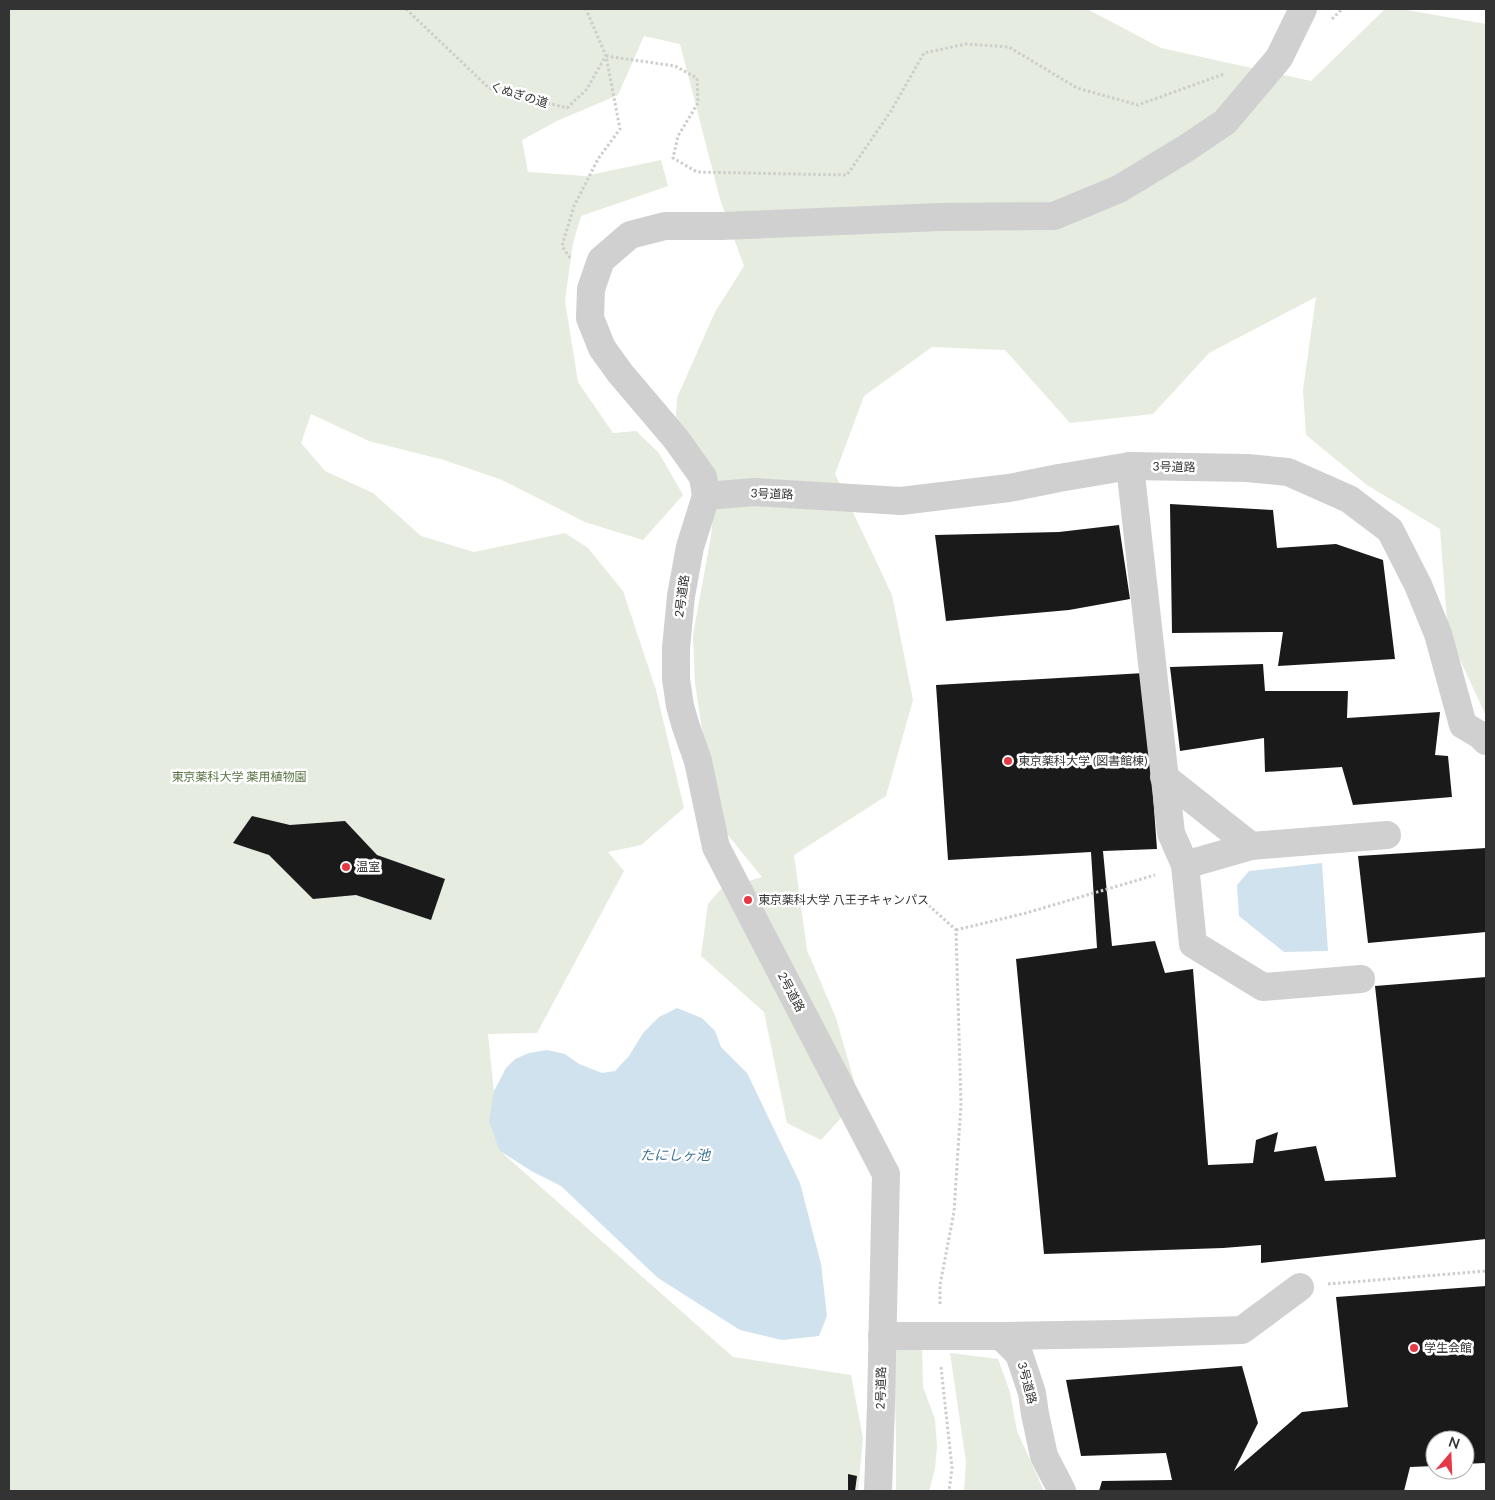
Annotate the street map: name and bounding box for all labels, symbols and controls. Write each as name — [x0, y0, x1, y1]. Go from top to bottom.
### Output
street label: くぬぎの道 — [488, 79, 550, 110]
street label: 3号道路 — [1152, 459, 1196, 474]
street label: 3号道路 — [750, 485, 794, 502]
street label: 2号道路 — [671, 574, 692, 618]
place label: 東京薬科大学 (図書館棟) — [1018, 753, 1147, 768]
marker: 東京薬科大学 (図書館棟) — [1002, 755, 1014, 767]
park label: 東京薬科大学 薬用植物園 — [171, 769, 307, 784]
place label: 温室 — [356, 859, 380, 874]
marker: 温室 — [340, 861, 352, 873]
place label: 東京薬科大学 八王子キャンパス — [758, 892, 929, 907]
marker: 東京薬科大学 八王子キャンパス — [742, 894, 754, 906]
street label: 2号道路 — [775, 969, 808, 1014]
water label: たにしヶ池 — [640, 1146, 712, 1163]
place label: 学生会館 — [1424, 1340, 1472, 1355]
marker: 学生会館 — [1408, 1342, 1420, 1354]
street label: 3号道路 — [1015, 1360, 1040, 1406]
street label: 2号道路 — [873, 1366, 888, 1410]
north arrow — [1425, 1430, 1475, 1480]
text: N — [1447, 1432, 1462, 1452]

